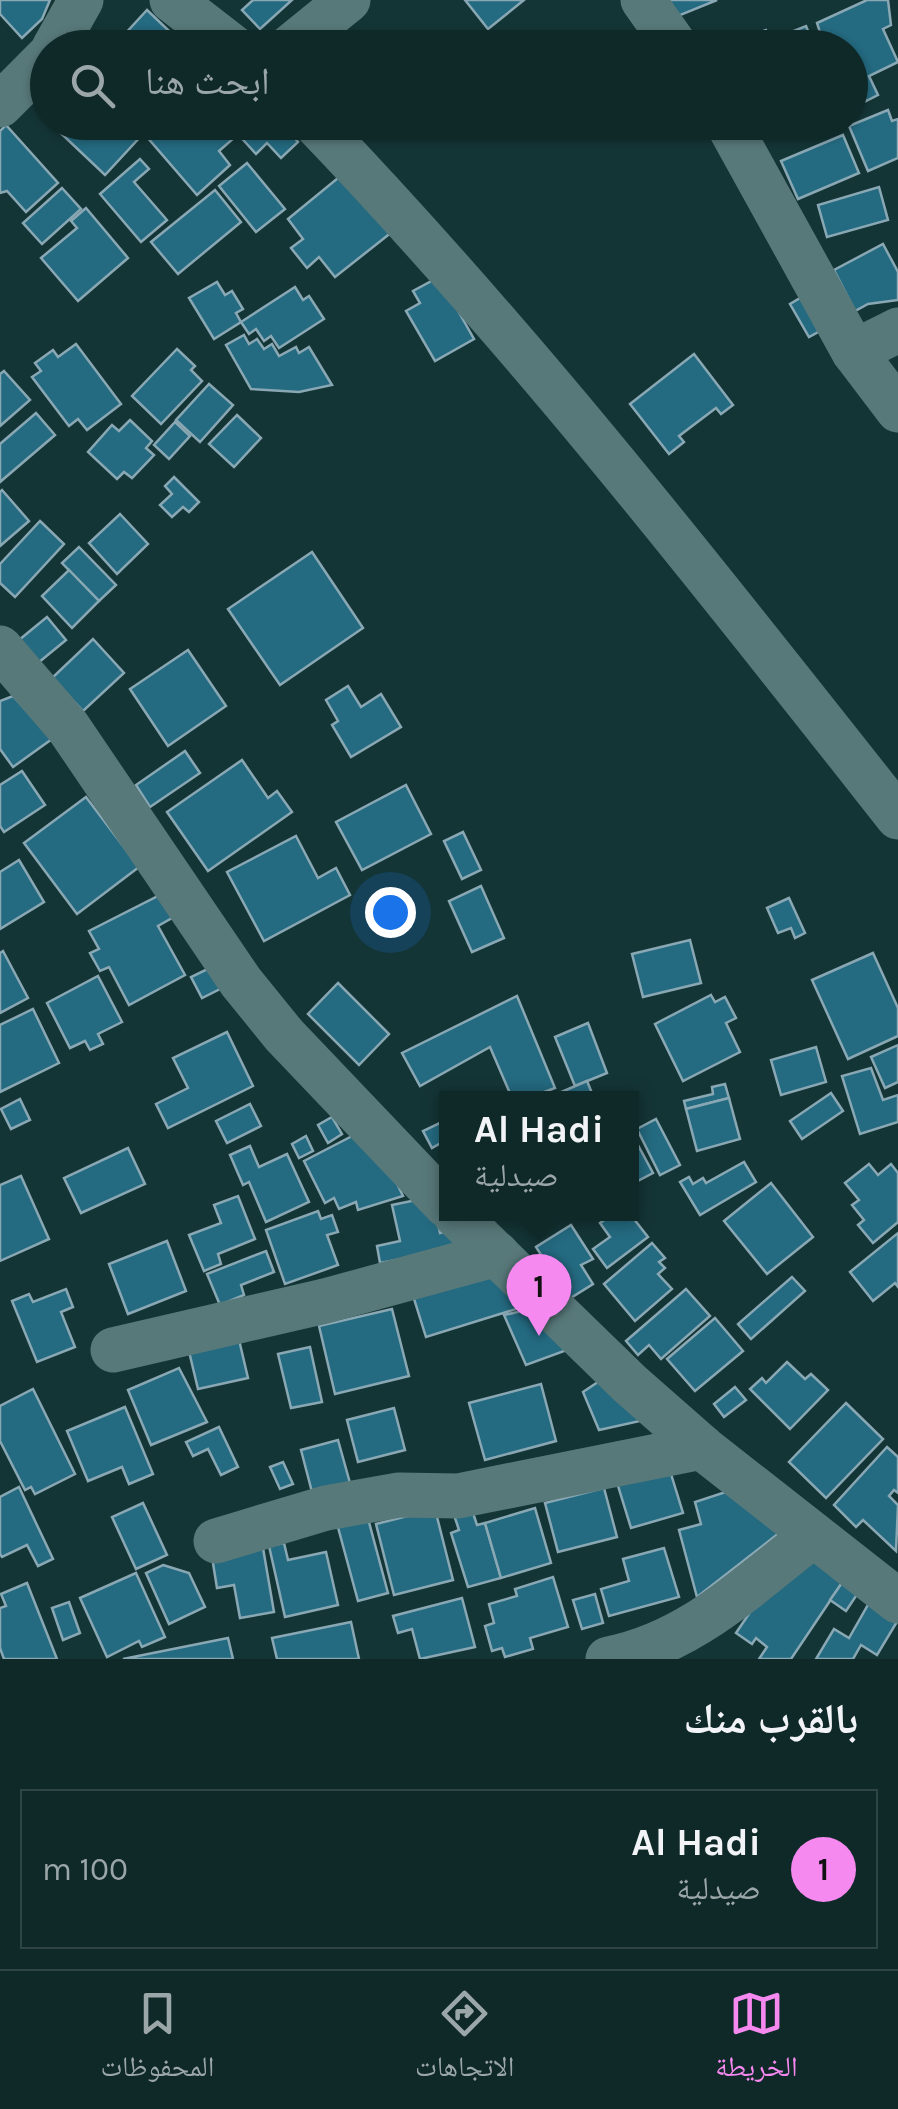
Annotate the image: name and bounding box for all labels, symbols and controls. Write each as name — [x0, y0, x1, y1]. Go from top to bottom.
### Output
search box — [30, 30, 868, 140]
icon: search — [65, 58, 120, 113]
text: ابحث هنا — [145, 59, 270, 104]
your location — [365, 887, 416, 938]
popup — [439, 1091, 639, 1221]
text: Al Hadi — [474, 1107, 604, 1152]
text: صيدلية — [474, 1157, 559, 1194]
pin: 1 — [506, 1254, 572, 1336]
text: بالقرب منك — [683, 1694, 858, 1744]
text: Al Hadi — [631, 1820, 761, 1865]
text: 100 m — [42, 1851, 128, 1888]
text: 1 — [818, 1851, 829, 1888]
text: صيدلية — [676, 1870, 761, 1907]
tab: المحفوظات — [100, 1986, 214, 2094]
tab: الاتجاهات — [415, 1986, 514, 2094]
tab: الخريطة — [715, 1986, 798, 2094]

